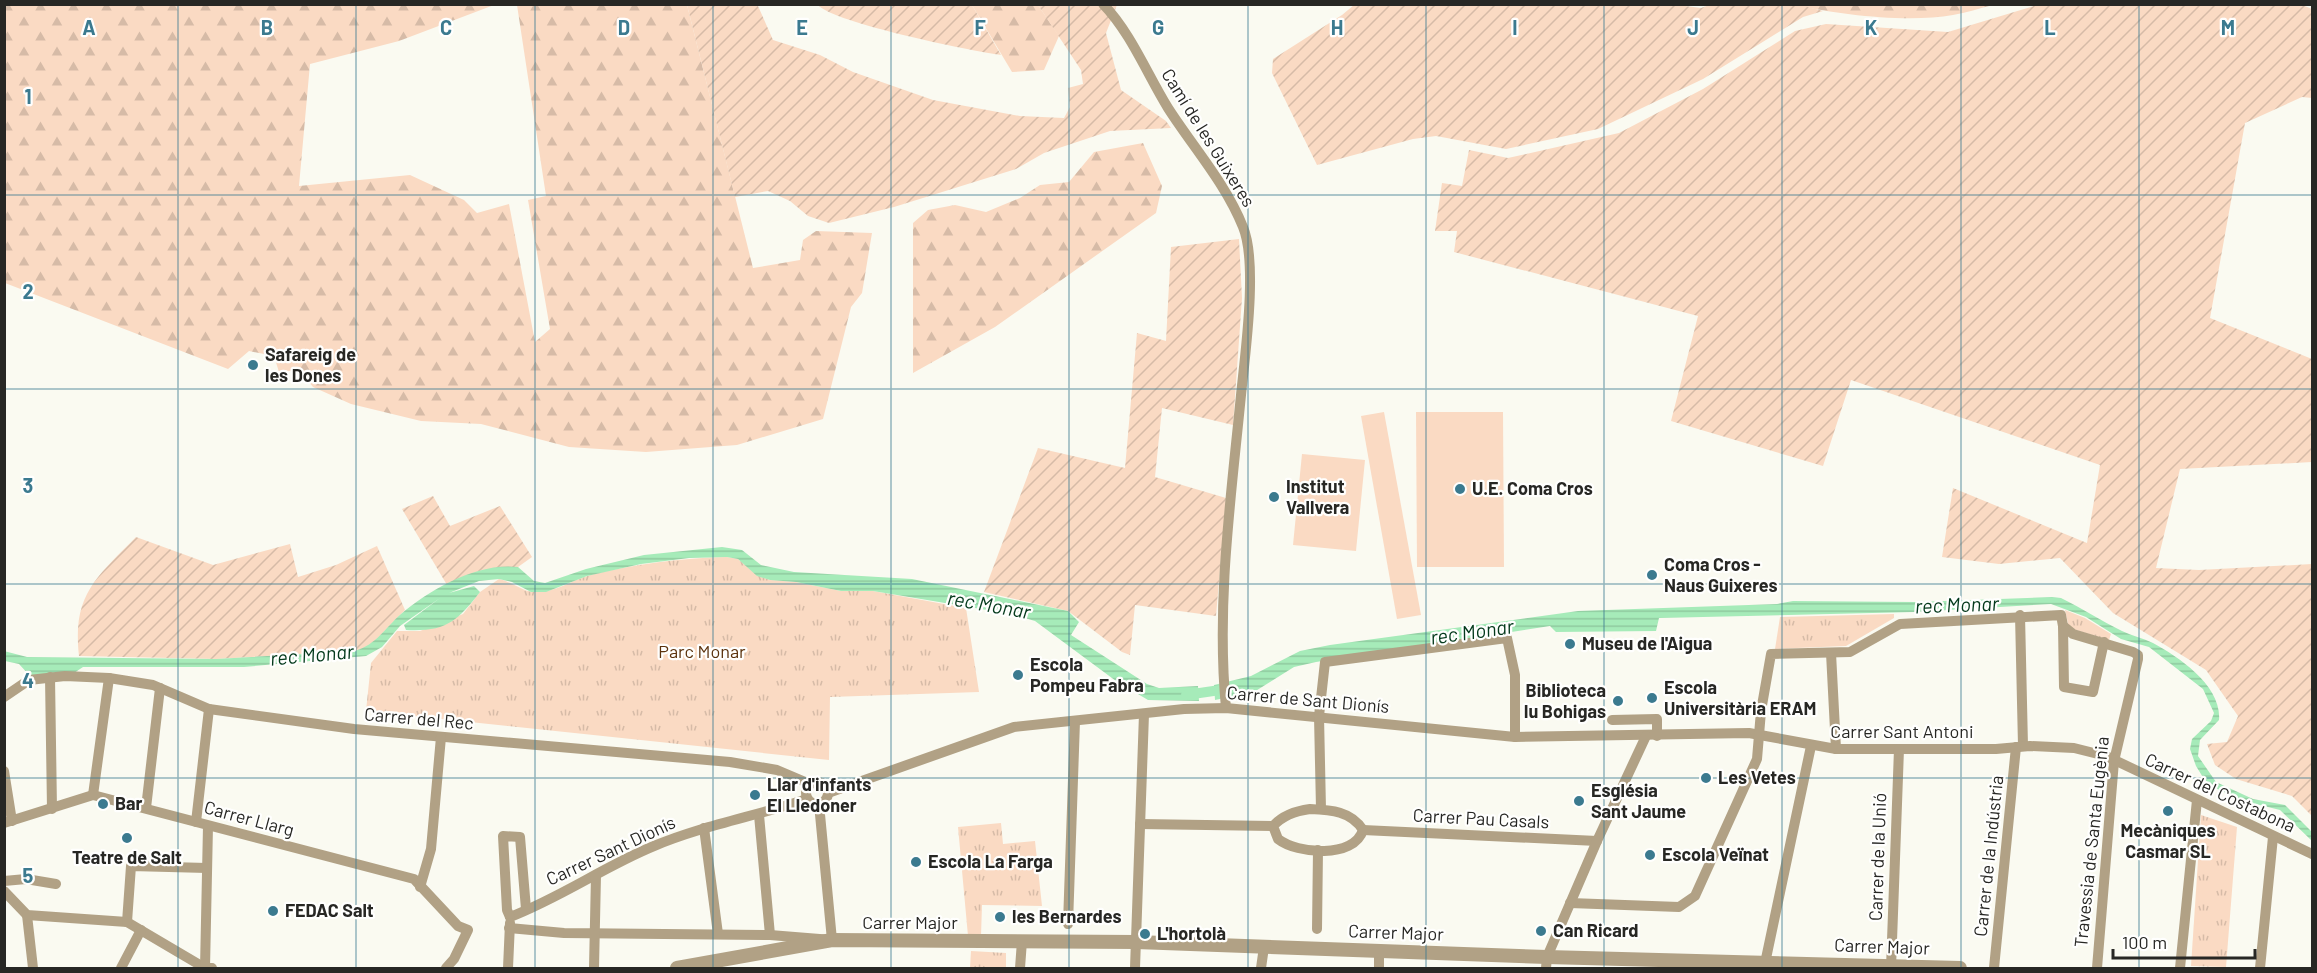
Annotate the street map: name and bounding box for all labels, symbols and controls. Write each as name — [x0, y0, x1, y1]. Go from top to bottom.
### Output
text: A — [82, 15, 96, 39]
text: B — [261, 15, 273, 39]
text: C — [440, 15, 452, 39]
text: D — [618, 15, 630, 39]
text: E — [796, 15, 808, 39]
text: F — [974, 15, 986, 39]
text: G — [1152, 15, 1164, 39]
text: H — [1331, 15, 1343, 39]
text: I — [1512, 15, 1518, 39]
text: J — [1687, 15, 1699, 39]
text: K — [1865, 15, 1878, 39]
text: L — [2044, 15, 2056, 39]
text: M — [2221, 15, 2235, 39]
street label: Camí de les Guixeres — [1157, 64, 1260, 211]
text: 1 — [24, 84, 32, 108]
text: 2 — [22, 279, 34, 303]
place label: Safareig de les Dones — [265, 343, 356, 386]
marker: Safareig de les Dones — [246, 358, 260, 372]
text: 3 — [23, 473, 33, 497]
place label: Institut Vallvera — [1286, 475, 1349, 518]
place label: U.E. Coma Cros — [1472, 477, 1593, 499]
marker: U.E. Coma Cros — [1453, 482, 1467, 496]
marker: Institut Vallvera — [1267, 490, 1281, 504]
place label: Coma Cros - Naus Guixeres — [1664, 553, 1778, 596]
marker: Coma Cros - Naus Guixeres — [1645, 568, 1659, 582]
water label: rec Monar — [946, 585, 1033, 623]
water label: rec Monar — [1915, 591, 2000, 617]
water label: rec Monar — [1429, 613, 1516, 649]
place label: Museu de l'Aigua — [1582, 632, 1712, 654]
marker: Museu de l'Aigua — [1563, 637, 1577, 651]
water label: rec Monar — [269, 638, 356, 670]
park label: Parc Monar — [658, 640, 746, 662]
place label: Escola Pompeu Fabra — [1030, 653, 1144, 696]
text: 4 — [22, 668, 34, 692]
marker: Escola Pompeu Fabra — [1011, 668, 1025, 682]
place label: Escola Universitària ERAM — [1664, 676, 1816, 719]
place label: Biblioteca Iu Bohigas — [1524, 679, 1606, 722]
street label: Carrer de Sant Dionís — [1226, 681, 1390, 717]
marker: Escola Universitària ERAM — [1645, 691, 1659, 705]
marker: Biblioteca Iu Bohigas — [1611, 694, 1625, 708]
street label: Carrer del Rec — [363, 702, 475, 734]
street label: Carrer Sant Antoni — [1830, 720, 1974, 742]
street label: Travessia de Santa Eugènia — [2069, 735, 2113, 948]
street label: Carrer del Costabona — [2142, 748, 2299, 837]
place label: Les Vetes — [1718, 766, 1796, 788]
marker: Les Vetes — [1699, 771, 1713, 785]
place label: Llar d'infants El Lledoner — [767, 773, 871, 816]
street label: Carrer de la Indústria — [1969, 774, 2007, 938]
place label: Església Sant Jaume — [1591, 779, 1686, 822]
marker: Llar d'infants El Lledoner — [748, 788, 762, 802]
place label: Bar — [115, 792, 143, 814]
street label: Carrer de la Unió — [1864, 792, 1890, 921]
marker: Església Sant Jaume — [1572, 794, 1586, 808]
street label: Carrer Llarg — [202, 795, 297, 841]
marker: Bar — [96, 797, 110, 811]
street label: Carrer Pau Casals — [1412, 803, 1550, 833]
marker: Mecàniques Casmar SL — [2161, 804, 2175, 818]
street label: Carrer Sant Dionís — [542, 811, 679, 890]
place label: Mecàniques Casmar SL — [2120, 819, 2216, 862]
marker: Teatre de Salt — [120, 831, 134, 845]
place label: Escola Veïnat — [1662, 843, 1769, 865]
place label: Teatre de Salt — [72, 846, 182, 868]
marker: Escola Veïnat — [1643, 848, 1657, 862]
place label: Escola La Farga — [928, 850, 1053, 872]
marker: Escola La Farga — [909, 855, 923, 869]
text: 5 — [23, 863, 34, 887]
place label: FEDAC Salt — [285, 899, 374, 921]
marker: FEDAC Salt — [266, 904, 280, 918]
place label: les Bernardes — [1012, 905, 1122, 927]
marker: les Bernardes — [993, 910, 1007, 924]
street label: Carrer Major — [862, 911, 958, 933]
street label: Carrer Major — [1348, 919, 1445, 945]
place label: Can Ricard — [1553, 919, 1639, 941]
place label: L'hortolà — [1157, 922, 1226, 944]
scale bar — [2113, 922, 2256, 960]
marker: Can Ricard — [1534, 924, 1548, 938]
marker: L'hortolà — [1138, 927, 1152, 941]
text: 100 m — [2122, 931, 2167, 953]
street label: Carrer Major — [1834, 933, 1931, 959]

